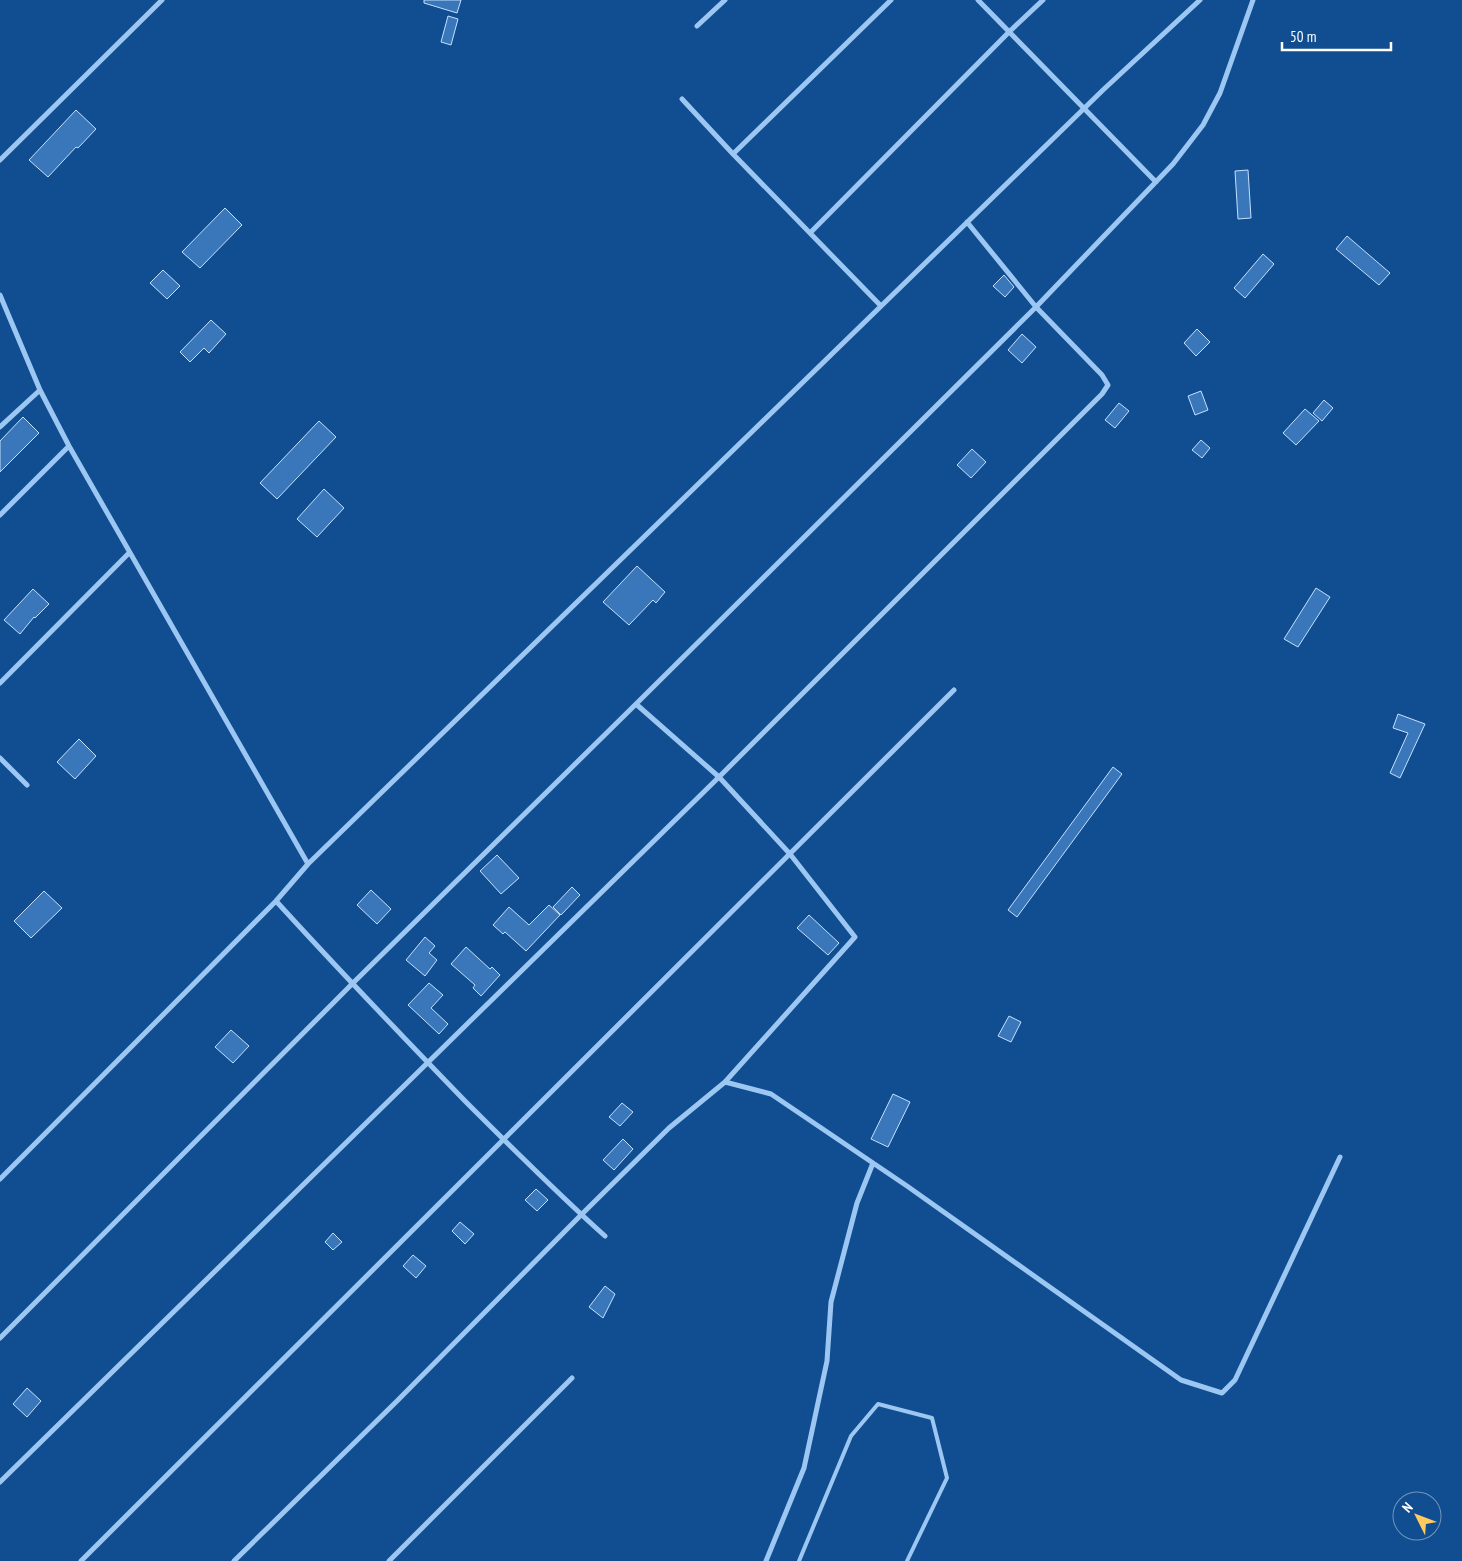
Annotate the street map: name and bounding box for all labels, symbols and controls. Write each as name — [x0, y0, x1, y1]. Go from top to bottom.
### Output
scale bar — [1282, 20, 1391, 52]
text: 50 m — [1290, 27, 1316, 46]
north arrow — [1392, 1491, 1442, 1541]
text: N — [1398, 1498, 1417, 1516]

